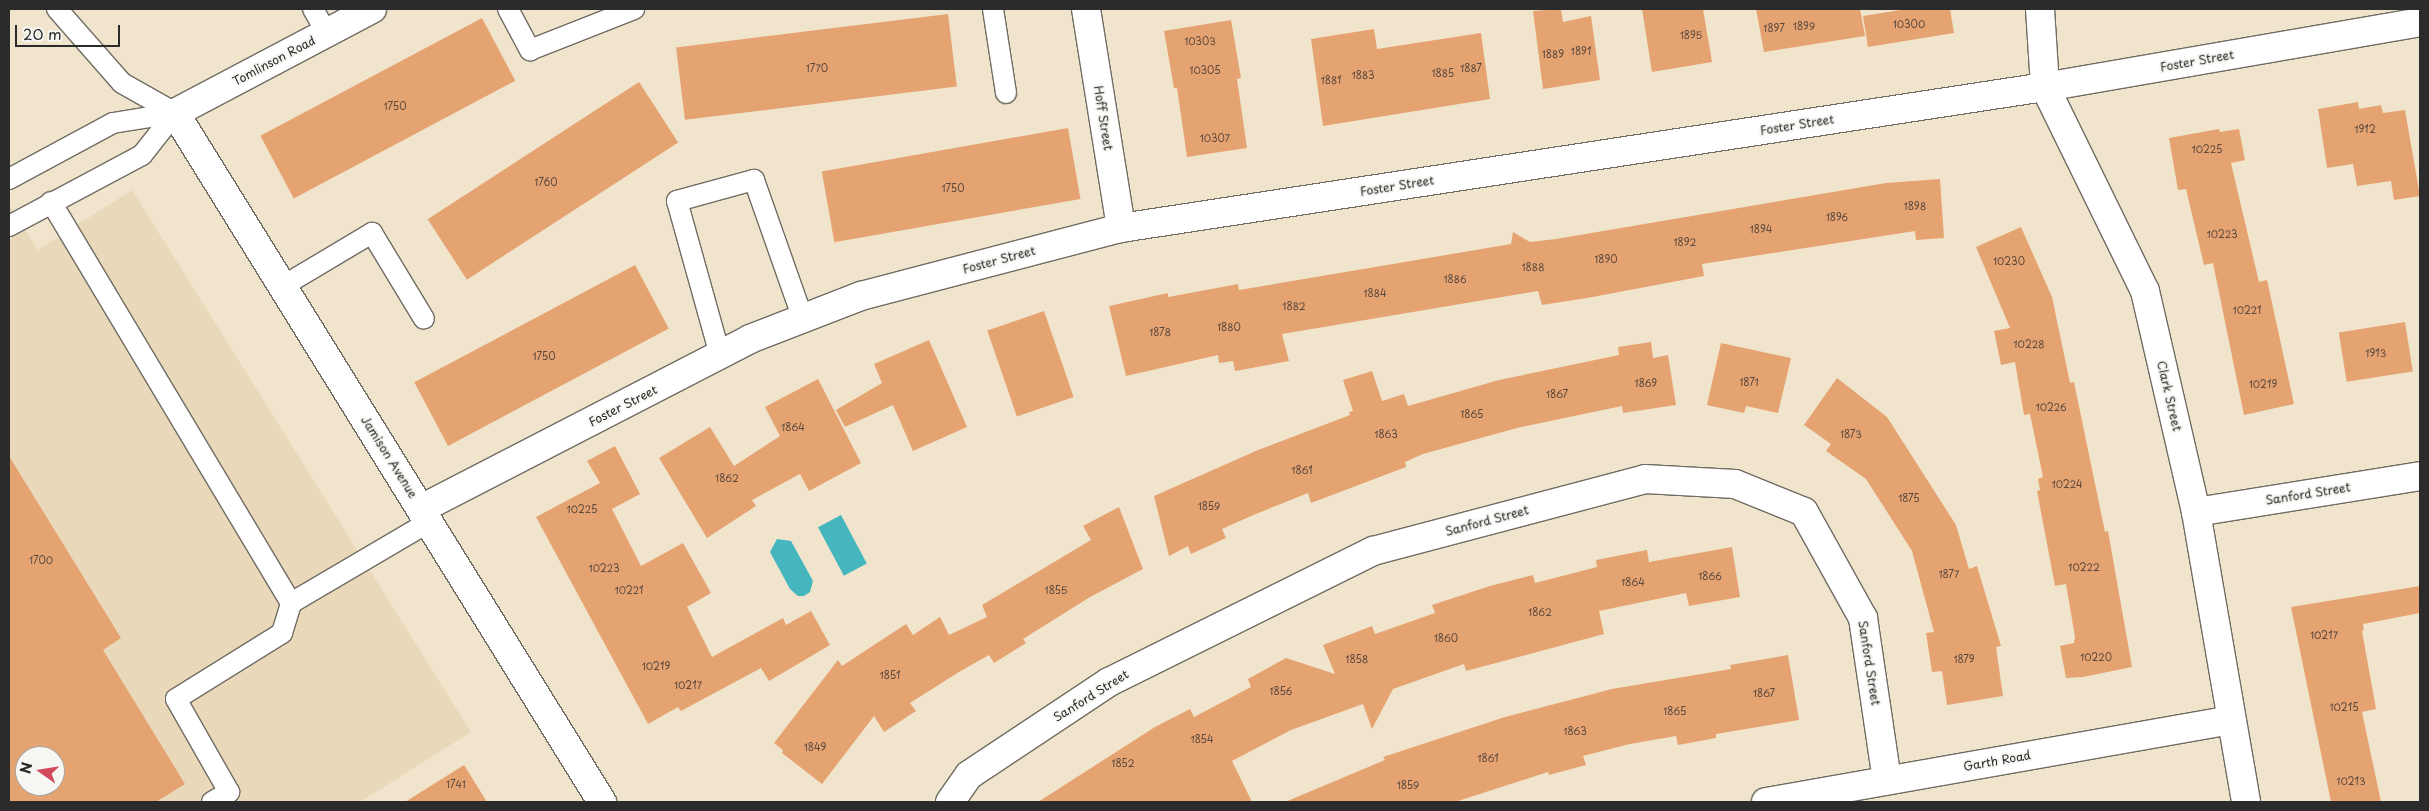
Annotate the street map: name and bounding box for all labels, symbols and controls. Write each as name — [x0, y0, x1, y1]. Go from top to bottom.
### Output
scale bar — [18, 15, 122, 47]
house number: 10300 — [1893, 18, 1925, 30]
house number: 1899 — [1793, 20, 1815, 32]
text: 20 m — [23, 22, 62, 45]
house number: 1897 — [1763, 22, 1785, 34]
house number: 1895 — [1680, 29, 1702, 41]
street label: Tomlinson Road — [231, 33, 317, 89]
house number: 10303 — [1184, 35, 1216, 47]
house number: 1891 — [1571, 45, 1591, 57]
street label: Foster Street — [2159, 47, 2235, 75]
house number: 1889 — [1542, 48, 1564, 60]
house number: 1770 — [806, 62, 828, 74]
house number: 1887 — [1460, 62, 1482, 74]
house number: 10305 — [1189, 64, 1221, 76]
house number: 1885 — [1432, 67, 1454, 79]
house number: 1883 — [1351, 69, 1375, 81]
house number: 1881 — [1320, 74, 1342, 86]
street label: Hoff Street — [1091, 85, 1115, 151]
house number: 1750 — [383, 100, 407, 112]
street label: Foster Street — [1759, 112, 1835, 138]
house number: 1912 — [2354, 123, 2376, 135]
house number: 10307 — [1200, 132, 1230, 144]
house number: 10225 — [2192, 143, 2222, 155]
street label: Foster Street — [1359, 173, 1435, 199]
house number: 1760 — [535, 176, 557, 188]
house number: 1750 — [941, 182, 965, 194]
house number: 1898 — [1904, 200, 1926, 212]
house number: 1896 — [1826, 211, 1848, 223]
house number: 1894 — [1750, 223, 1772, 235]
house number: 10223 — [2206, 228, 2238, 240]
house number: 1892 — [1674, 236, 1696, 248]
street label: Foster Street — [961, 243, 1037, 277]
house number: 1890 — [1594, 253, 1618, 265]
house number: 10230 — [1993, 255, 2025, 267]
house number: 1888 — [1521, 261, 1545, 273]
house number: 1886 — [1443, 273, 1467, 285]
house number: 1884 — [1363, 287, 1387, 299]
house number: 1882 — [1282, 300, 1306, 312]
house number: 10221 — [2232, 304, 2262, 316]
house number: 1880 — [1217, 321, 1241, 333]
house number: 1878 — [1149, 326, 1171, 338]
house number: 10228 — [2013, 338, 2045, 350]
house number: 1913 — [2366, 347, 2386, 359]
house number: 1750 — [532, 350, 556, 362]
street label: Clark Street — [2154, 359, 2184, 433]
house number: 1871 — [1739, 376, 1759, 388]
house number: 1869 — [1635, 377, 1657, 389]
house number: 10219 — [2249, 378, 2277, 390]
street label: Foster Street — [586, 382, 660, 430]
house number: 1867 — [1546, 388, 1568, 400]
house number: 10226 — [2035, 401, 2067, 413]
house number: 1865 — [1461, 408, 1483, 420]
street label: Jamison Avenue — [358, 414, 420, 500]
house number: 1864 — [781, 421, 805, 433]
house number: 1863 — [1374, 428, 1398, 440]
house number: 1873 — [1840, 428, 1862, 440]
house number: 1861 — [1291, 464, 1313, 476]
house number: 1862 — [715, 472, 739, 484]
house number: 10224 — [2051, 478, 2083, 490]
street label: Sanford Street — [2264, 480, 2352, 508]
house number: 1875 — [1898, 492, 1920, 504]
house number: 1859 — [1198, 500, 1220, 512]
house number: 10225 — [567, 503, 597, 515]
street label: Sanford Street — [1444, 503, 1530, 539]
house number: 1700 — [29, 554, 53, 566]
house number: 10222 — [2068, 561, 2100, 573]
house number: 10223 — [588, 562, 620, 574]
house number: 1877 — [1939, 568, 1959, 580]
house number: 1866 — [1698, 570, 1722, 582]
house number: 1864 — [1621, 576, 1645, 588]
house number: 10221 — [614, 584, 644, 596]
house number: 1855 — [1045, 584, 1067, 596]
house number: 1862 — [1528, 606, 1552, 618]
street label: Sanford Street — [1855, 619, 1883, 707]
house number: 10217 — [2310, 629, 2338, 641]
house number: 1860 — [1434, 632, 1458, 644]
house number: 10220 — [2080, 651, 2112, 663]
house number: 1858 — [1346, 653, 1368, 665]
house number: 1879 — [1953, 653, 1975, 665]
house number: 10219 — [642, 660, 670, 672]
street label: Sanford Street — [1051, 667, 1131, 725]
house number: 1851 — [880, 669, 900, 681]
house number: 10217 — [674, 679, 702, 691]
house number: 1856 — [1270, 685, 1292, 697]
house number: 1867 — [1753, 687, 1775, 699]
house number: 10215 — [2329, 701, 2359, 713]
house number: 1865 — [1664, 705, 1686, 717]
house number: 1863 — [1563, 725, 1587, 737]
house number: 1854 — [1190, 733, 1214, 745]
house number: 1849 — [804, 741, 826, 753]
north arrow — [15, 746, 65, 796]
street label: Garth Road — [1962, 748, 2032, 774]
house number: 1861 — [1477, 752, 1499, 764]
house number: 1852 — [1112, 757, 1134, 769]
text: N — [14, 760, 37, 776]
house number: 10213 — [2336, 775, 2366, 787]
house number: 1741 — [446, 778, 466, 790]
house number: 1859 — [1397, 779, 1419, 791]

